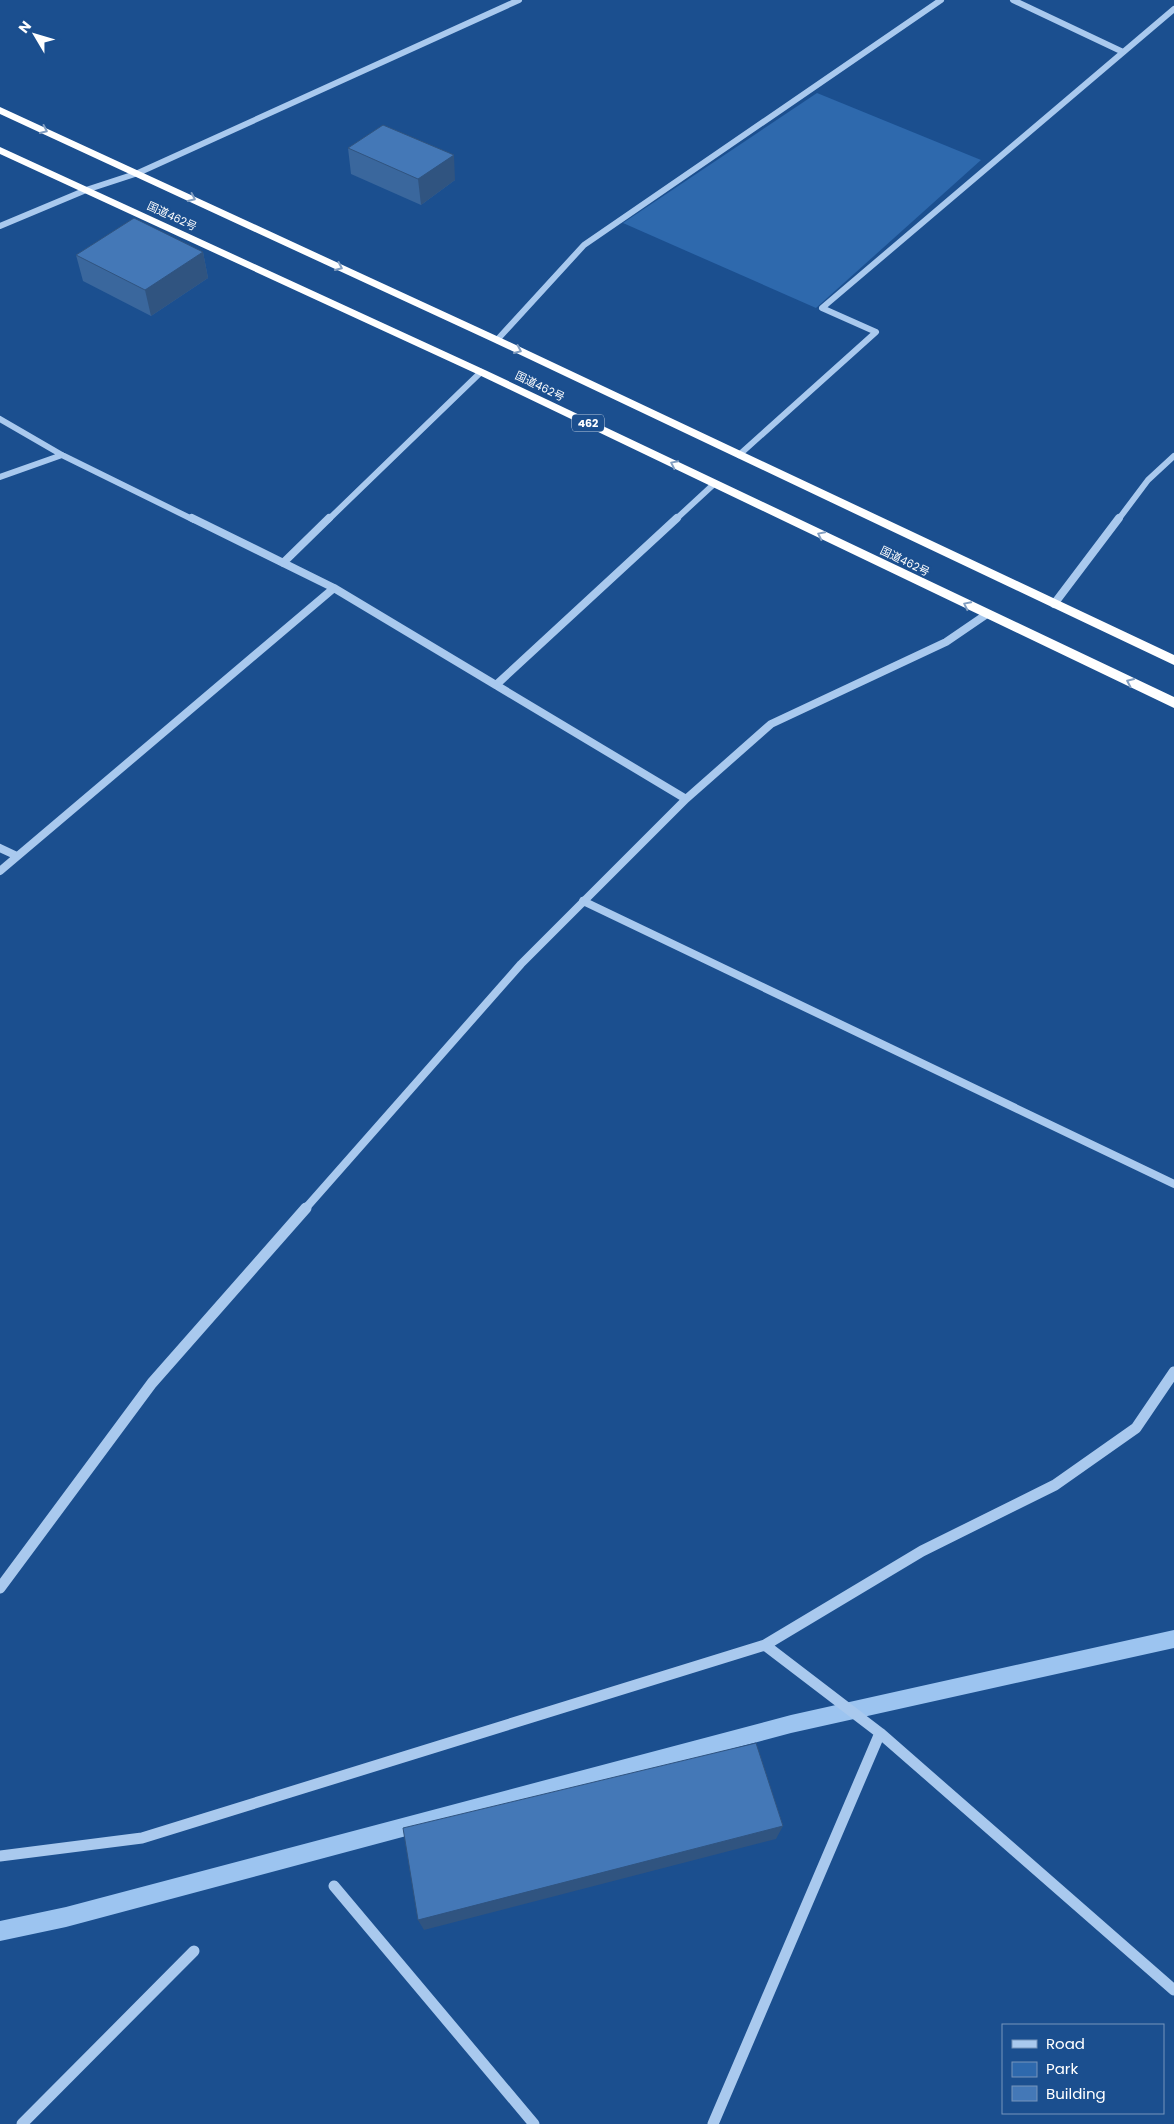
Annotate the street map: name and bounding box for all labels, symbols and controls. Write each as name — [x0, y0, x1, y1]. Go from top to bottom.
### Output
north arrow — [10, 10, 60, 60]
text: N — [14, 17, 36, 37]
one-way arrow — [39, 124, 48, 134]
one-way arrow — [187, 192, 196, 202]
street label: 国道462号 — [144, 198, 200, 234]
one-way arrow — [334, 260, 343, 271]
one-way arrow — [513, 344, 522, 355]
street label: 国道462号 — [513, 367, 567, 405]
road number: 462 — [572, 414, 604, 432]
one-way arrow — [670, 460, 679, 471]
one-way arrow — [817, 530, 826, 541]
street label: 国道462号 — [878, 542, 932, 580]
one-way arrow — [963, 601, 972, 611]
one-way arrow — [1126, 678, 1135, 688]
legend — [1002, 2024, 1164, 2114]
text: Road — [1046, 2033, 1085, 2054]
text: Park — [1046, 2058, 1078, 2079]
text: Building — [1046, 2083, 1106, 2104]

